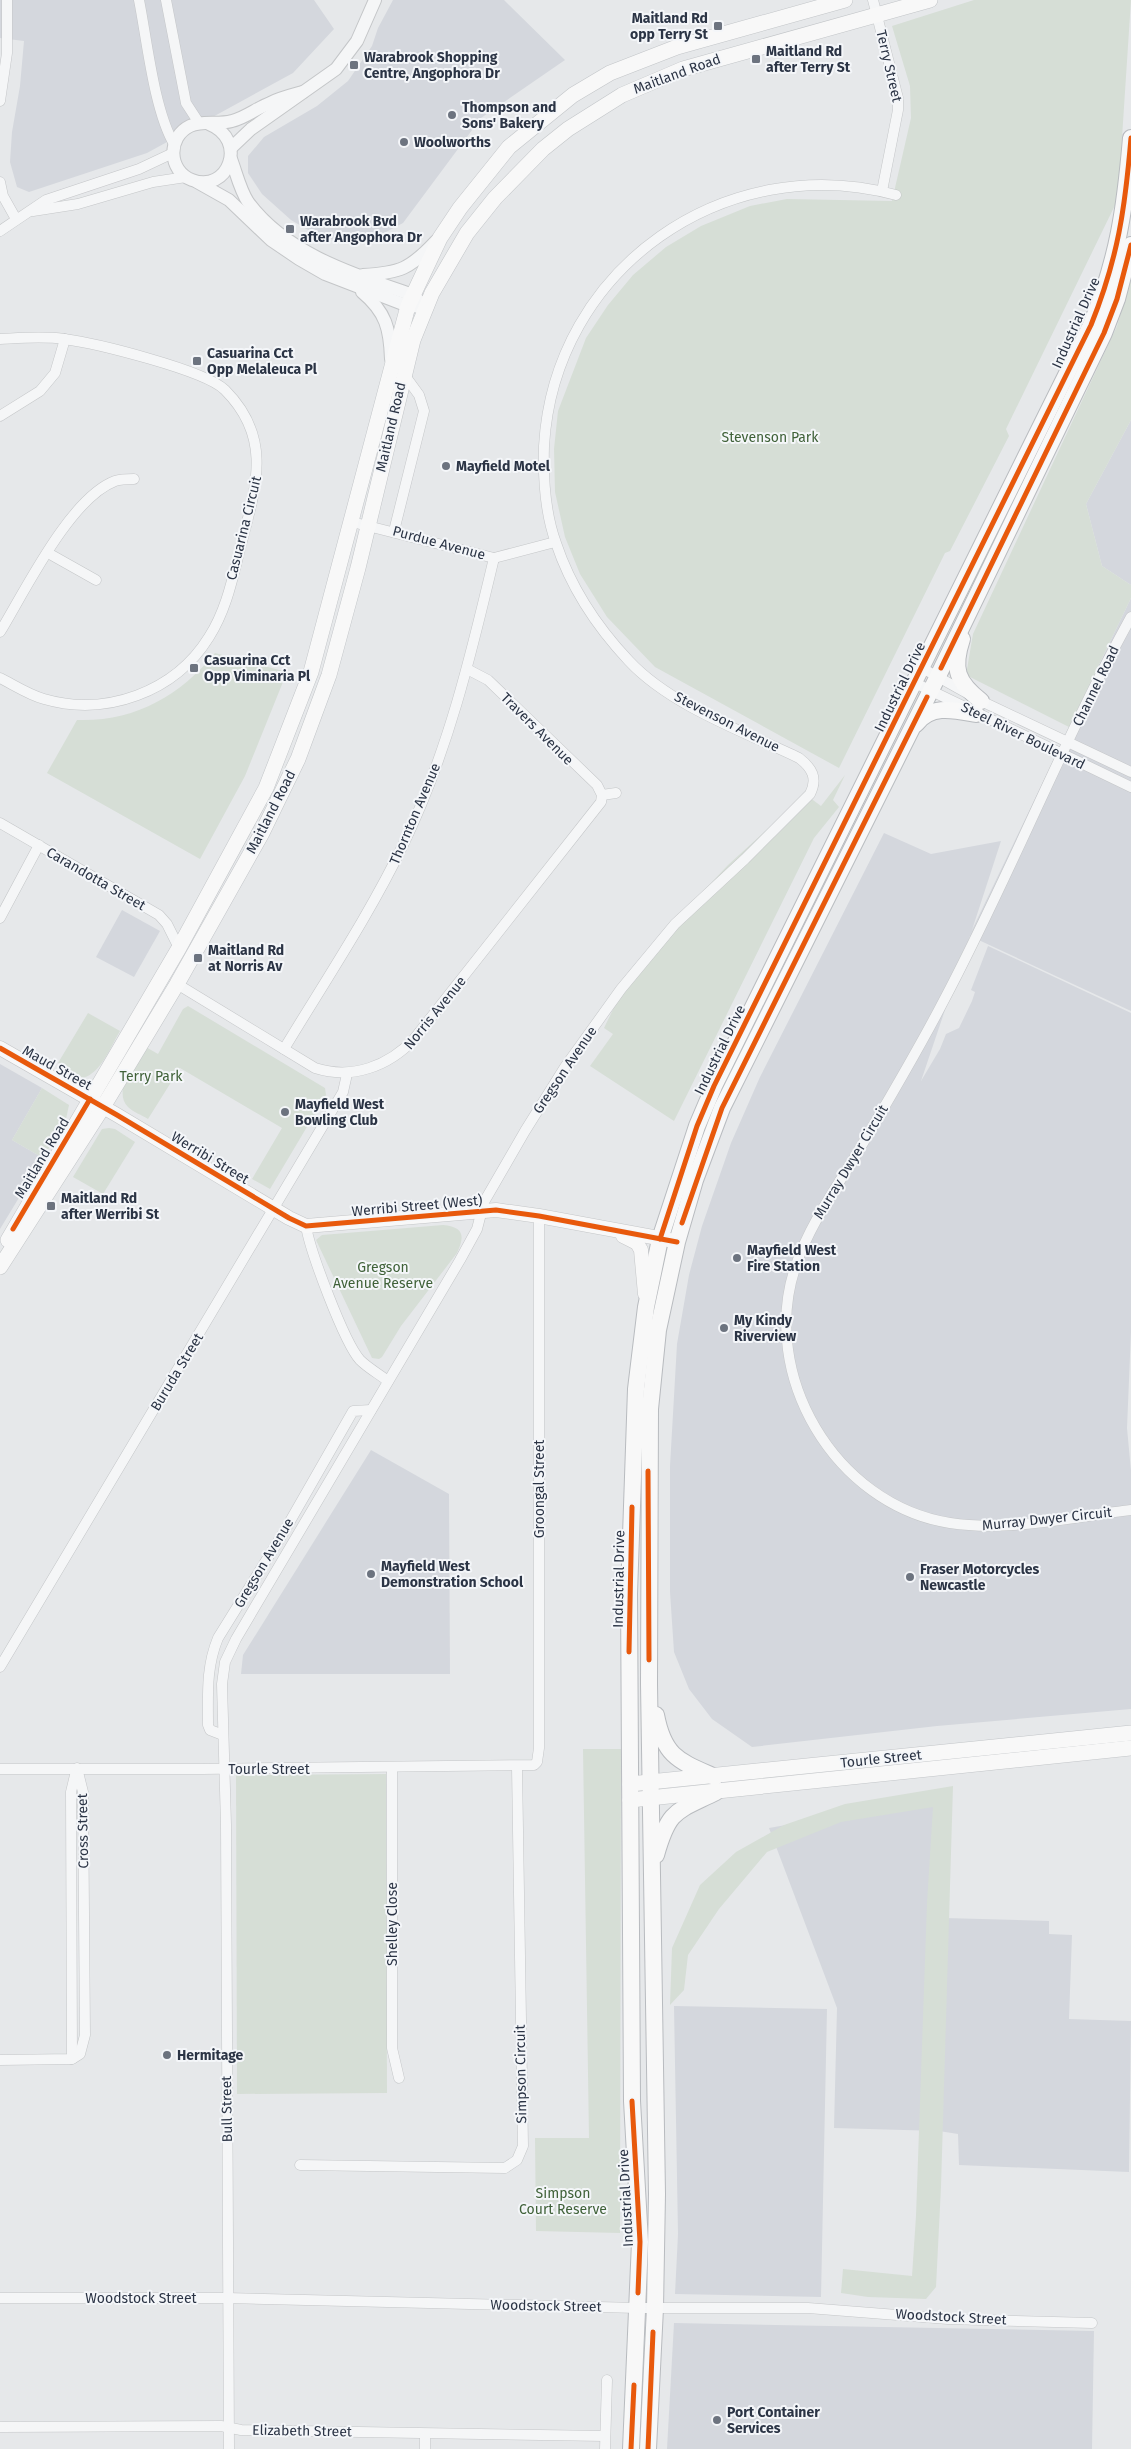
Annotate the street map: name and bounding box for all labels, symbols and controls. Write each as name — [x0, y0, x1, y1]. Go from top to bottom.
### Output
place label: Maitland Rd opp Terry St — [630, 10, 709, 43]
marker: Maitland Rd opp Terry St — [712, 20, 724, 32]
street label: Terry Street — [872, 28, 906, 105]
place label: Maitland Rd after Terry St — [766, 43, 851, 76]
place label: Warabrook Shopping Centre, Angophora Dr — [364, 49, 500, 82]
street label: Maitland Road — [631, 50, 723, 98]
marker: Maitland Rd after Terry St — [750, 53, 762, 65]
marker: Warabrook Shopping Centre, Angophora Dr — [348, 59, 360, 71]
place label: Thompson and Sons' Bakery — [462, 99, 557, 132]
marker: Thompson and Sons' Bakery — [446, 109, 458, 121]
place label: Woolworths — [414, 134, 491, 151]
marker: Woolworths — [398, 136, 410, 148]
place label: Warabrook Bvd after Angophora Dr — [300, 213, 422, 246]
marker: Warabrook Bvd after Angophora Dr — [284, 223, 296, 235]
street label: Industrial Drive — [1048, 275, 1104, 371]
place label: Casuarina Cct Opp Melaleuca Pl — [207, 345, 318, 378]
marker: Casuarina Cct Opp Melaleuca Pl — [191, 355, 203, 367]
street label: Maitland Road — [372, 380, 410, 474]
park label: Stevenson Park — [722, 429, 819, 446]
place label: Mayfield Motel — [456, 458, 551, 475]
marker: Mayfield Motel — [440, 460, 452, 472]
street label: Casuarina Circuit — [223, 473, 265, 582]
street label: Purdue Avenue — [391, 522, 487, 564]
street label: Industrial Drive — [871, 639, 929, 735]
street label: Channel Road — [1069, 643, 1123, 729]
place label: Casuarina Cct Opp Viminaria Pl — [204, 652, 311, 685]
marker: Casuarina Cct Opp Viminaria Pl — [188, 662, 200, 674]
street label: Stevenson Avenue — [672, 688, 782, 756]
street label: Travers Avenue — [497, 689, 577, 769]
street label: Steel River Boulevard — [958, 699, 1088, 773]
street label: Thornton Avenue — [386, 761, 444, 867]
street label: Maitland Road — [243, 767, 299, 857]
street label: Carandotta Street — [43, 844, 150, 915]
place label: Maitland Rd at Norris Av — [208, 942, 284, 975]
marker: Maitland Rd at Norris Av — [192, 952, 204, 964]
street label: Norris Avenue — [400, 973, 470, 1053]
street label: Industrial Drive — [691, 1002, 749, 1098]
street label: Gregson Avenue — [530, 1023, 600, 1117]
street label: Maud Street — [19, 1042, 95, 1094]
park label: Terry Park — [119, 1068, 183, 1085]
place label: Mayfield West Bowling Club — [295, 1096, 385, 1129]
street label: Murray Dwyer Circuit — [810, 1101, 892, 1222]
marker: Mayfield West Bowling Club — [279, 1106, 291, 1118]
street label: Maitland Road — [11, 1114, 73, 1202]
street label: Werribi Street — [168, 1128, 253, 1188]
place label: Maitland Rd after Werribi St — [61, 1190, 160, 1223]
street label: Werribi Street (West) — [351, 1192, 483, 1220]
marker: Maitland Rd after Werribi St — [45, 1200, 57, 1212]
place label: Mayfield West Fire Station — [747, 1242, 837, 1275]
marker: Mayfield West Fire Station — [731, 1252, 743, 1264]
park label: Gregson Avenue Reserve — [333, 1259, 433, 1292]
place label: My Kindy Riverview — [734, 1312, 797, 1345]
marker: My Kindy Riverview — [718, 1322, 730, 1334]
street label: Buruda Street — [147, 1329, 207, 1414]
street label: Groongal Street — [531, 1439, 548, 1538]
street label: Murray Dwyer Circuit — [981, 1504, 1114, 1534]
street label: Gregson Avenue — [231, 1515, 297, 1611]
street label: Industrial Drive — [610, 1530, 628, 1628]
place label: Mayfield West Demonstration School — [381, 1558, 524, 1591]
place label: Fraser Motorcycles Newcastle — [920, 1561, 1039, 1594]
marker: Mayfield West Demonstration School — [365, 1568, 377, 1580]
marker: Fraser Motorcycles Newcastle — [904, 1571, 916, 1583]
street label: Tourle Street — [840, 1746, 923, 1772]
street label: Tourle Street — [228, 1761, 311, 1778]
street label: Cross Street — [74, 1792, 92, 1869]
street label: Shelley Close — [384, 1882, 401, 1966]
street label: Simpson Circuit — [512, 2023, 530, 2124]
place label: Hermitage — [177, 2047, 244, 2064]
marker: Hermitage — [161, 2049, 173, 2061]
street label: Bull Street — [218, 2075, 236, 2142]
street label: Industrial Drive — [615, 2149, 637, 2247]
park label: Simpson Court Reserve — [519, 2185, 607, 2218]
street label: Woodstock Street — [85, 2290, 198, 2307]
street label: Woodstock Street — [490, 2297, 603, 2315]
street label: Woodstock Street — [895, 2306, 1008, 2328]
place label: Port Container Services — [727, 2404, 820, 2437]
marker: Port Container Services — [711, 2414, 723, 2426]
street label: Elizabeth Street — [252, 2422, 353, 2440]

